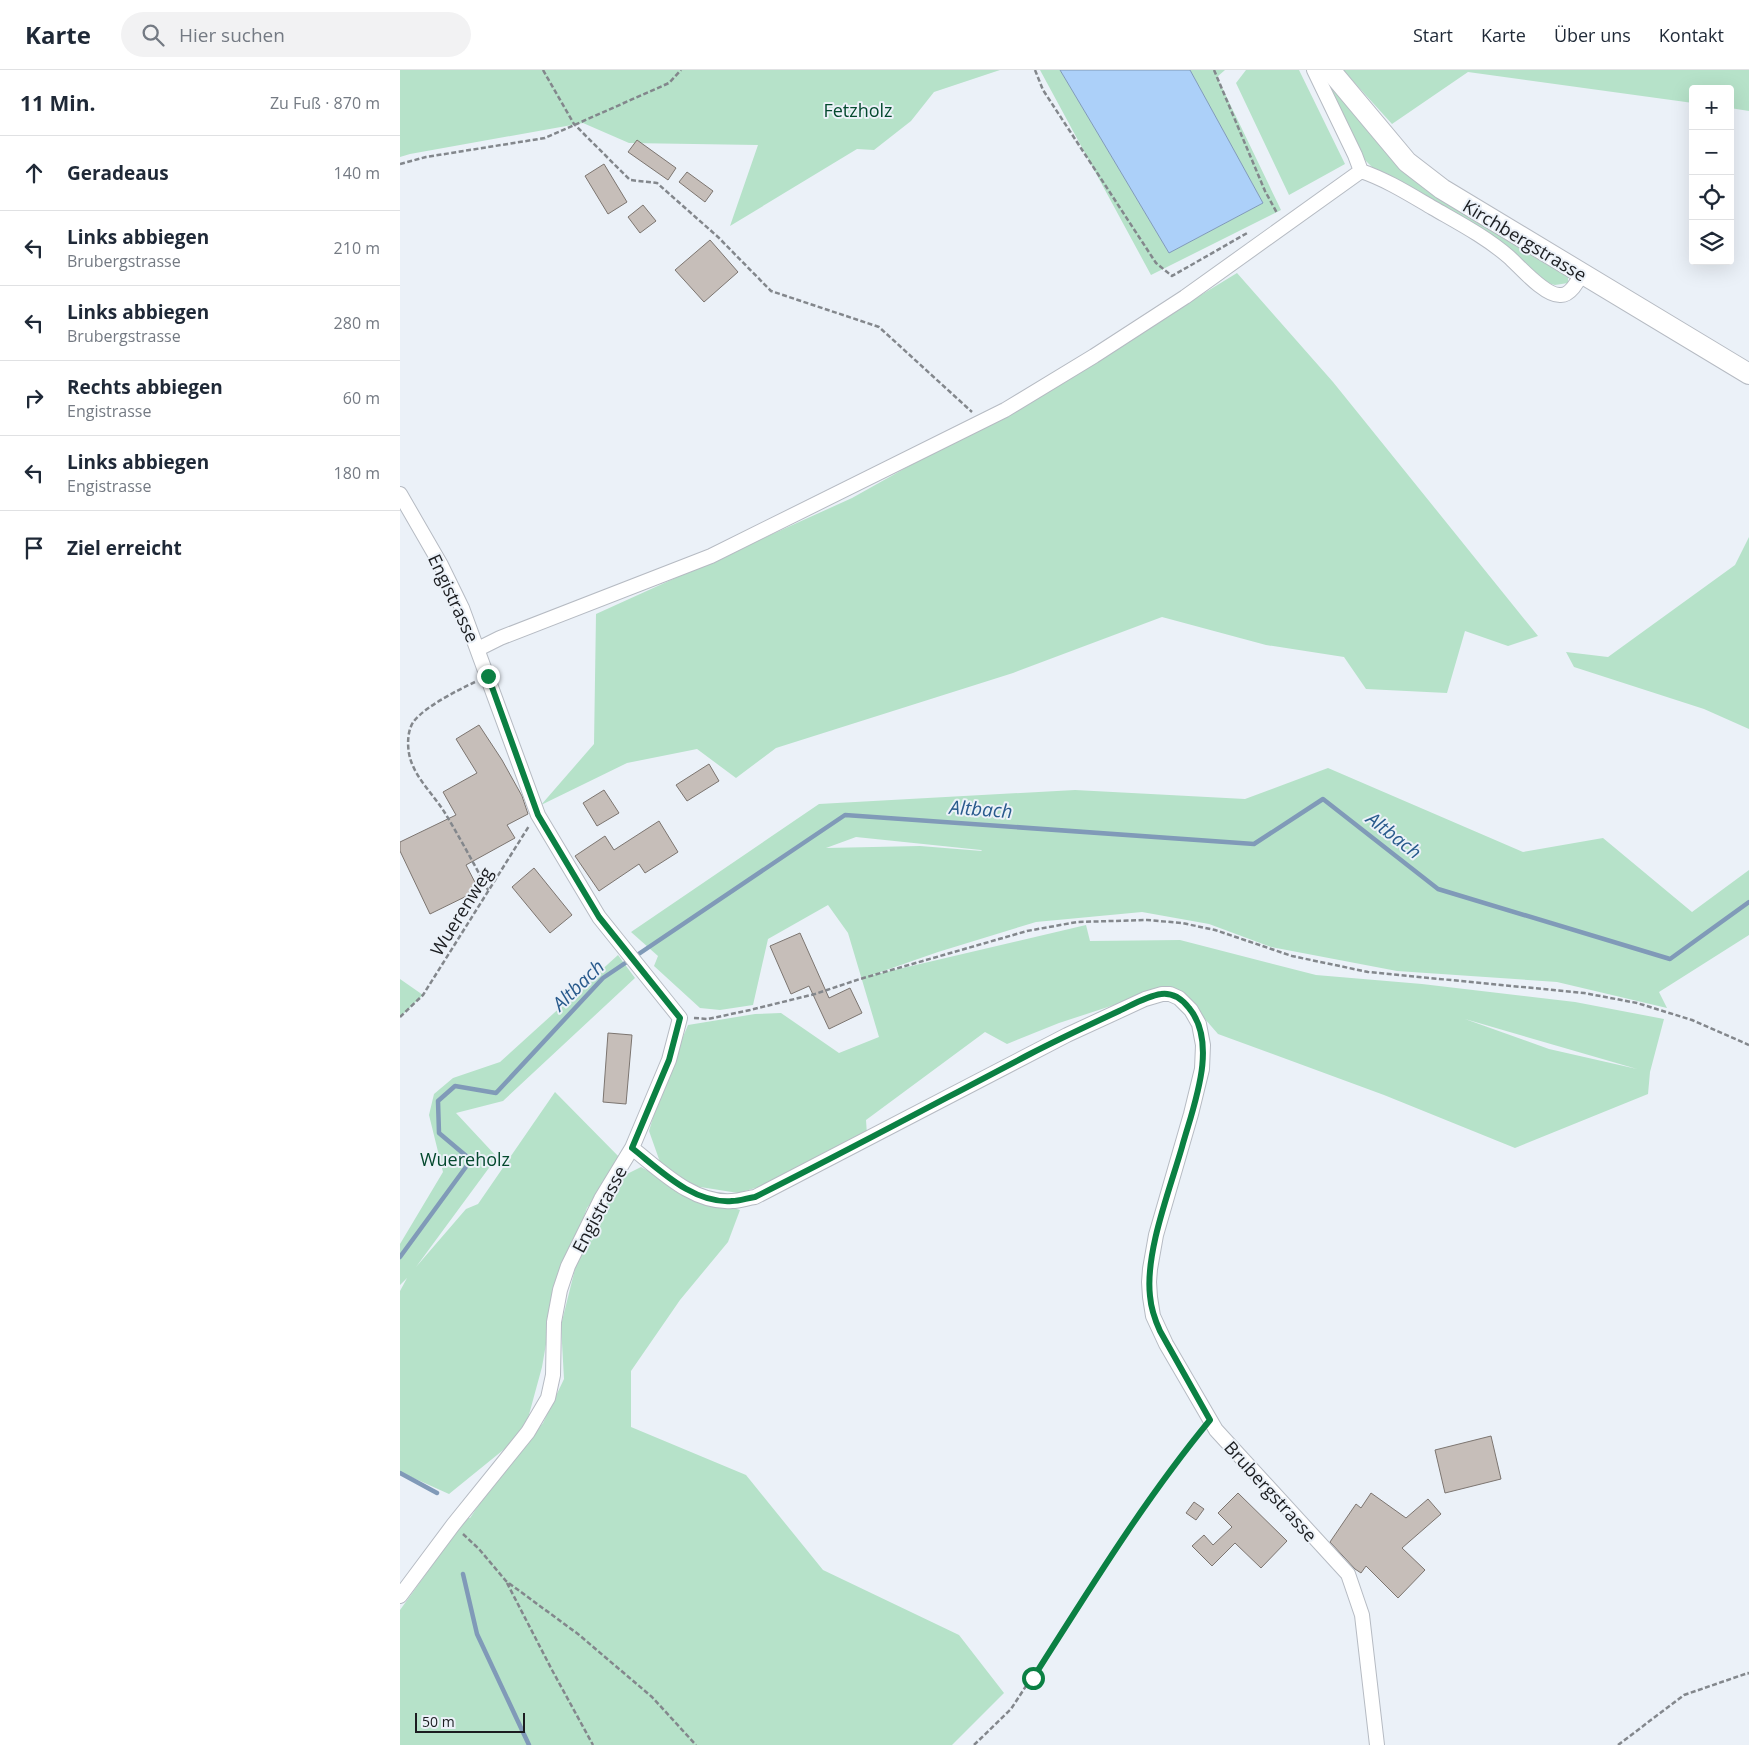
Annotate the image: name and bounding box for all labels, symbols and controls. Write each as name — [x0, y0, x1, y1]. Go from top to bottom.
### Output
search box — [121, 12, 471, 57]
text: Karte — [25, 18, 91, 51]
icon: search — [139, 21, 167, 49]
text: Hier suchen — [179, 22, 285, 48]
text: Start — [1413, 23, 1453, 47]
text: Karte — [1481, 23, 1526, 47]
text: Über uns — [1554, 23, 1631, 47]
text: Kontakt — [1659, 23, 1724, 47]
map controls — [1689, 85, 1734, 265]
button: + — [1689, 85, 1734, 130]
text: 11 Min. — [20, 89, 95, 117]
text: Zu Fuß · 870 m — [270, 92, 380, 114]
park label: Fetzholz — [823, 98, 893, 122]
button: − — [1689, 130, 1734, 175]
icon: ahead — [20, 159, 48, 187]
text: Geradeaus — [67, 160, 169, 186]
text: 140 m — [334, 162, 380, 184]
button: locate — [1689, 175, 1734, 220]
street label: Kirchbergstrasse — [1459, 194, 1591, 286]
button: layers — [1689, 220, 1734, 265]
text: Links abbiegen — [67, 224, 209, 250]
icon: left — [20, 234, 48, 262]
text: 210 m — [334, 237, 380, 259]
text: Brubergstrasse — [67, 250, 181, 272]
text: Links abbiegen — [67, 299, 209, 325]
icon: left — [20, 309, 48, 337]
text: 280 m — [334, 312, 380, 334]
text: Brubergstrasse — [67, 325, 181, 347]
text: Rechts abbiegen — [67, 374, 223, 400]
icon: right — [20, 384, 48, 412]
text: 60 m — [343, 387, 380, 409]
text: Engistrasse — [67, 400, 151, 422]
text: Links abbiegen — [67, 449, 209, 475]
icon: left — [20, 459, 48, 487]
text: 180 m — [334, 462, 380, 484]
text: Engistrasse — [67, 475, 151, 497]
icon: arrive — [20, 534, 48, 562]
text: Ziel erreicht — [67, 535, 182, 561]
street label: Engistrasse — [423, 550, 485, 646]
route end — [477, 665, 500, 688]
water label: Altbach — [947, 794, 1013, 824]
water label: Altbach — [1360, 804, 1427, 865]
street label: Wuerenweg — [424, 862, 498, 960]
water label: Altbach — [545, 954, 610, 1018]
park label: Wuereholz — [420, 1147, 510, 1171]
street label: Engistrasse — [566, 1161, 632, 1257]
street label: Brubergstrasse — [1219, 1435, 1323, 1547]
route start — [1022, 1667, 1045, 1690]
scale bar — [415, 1710, 525, 1733]
text: 50 m — [422, 1712, 455, 1731]

